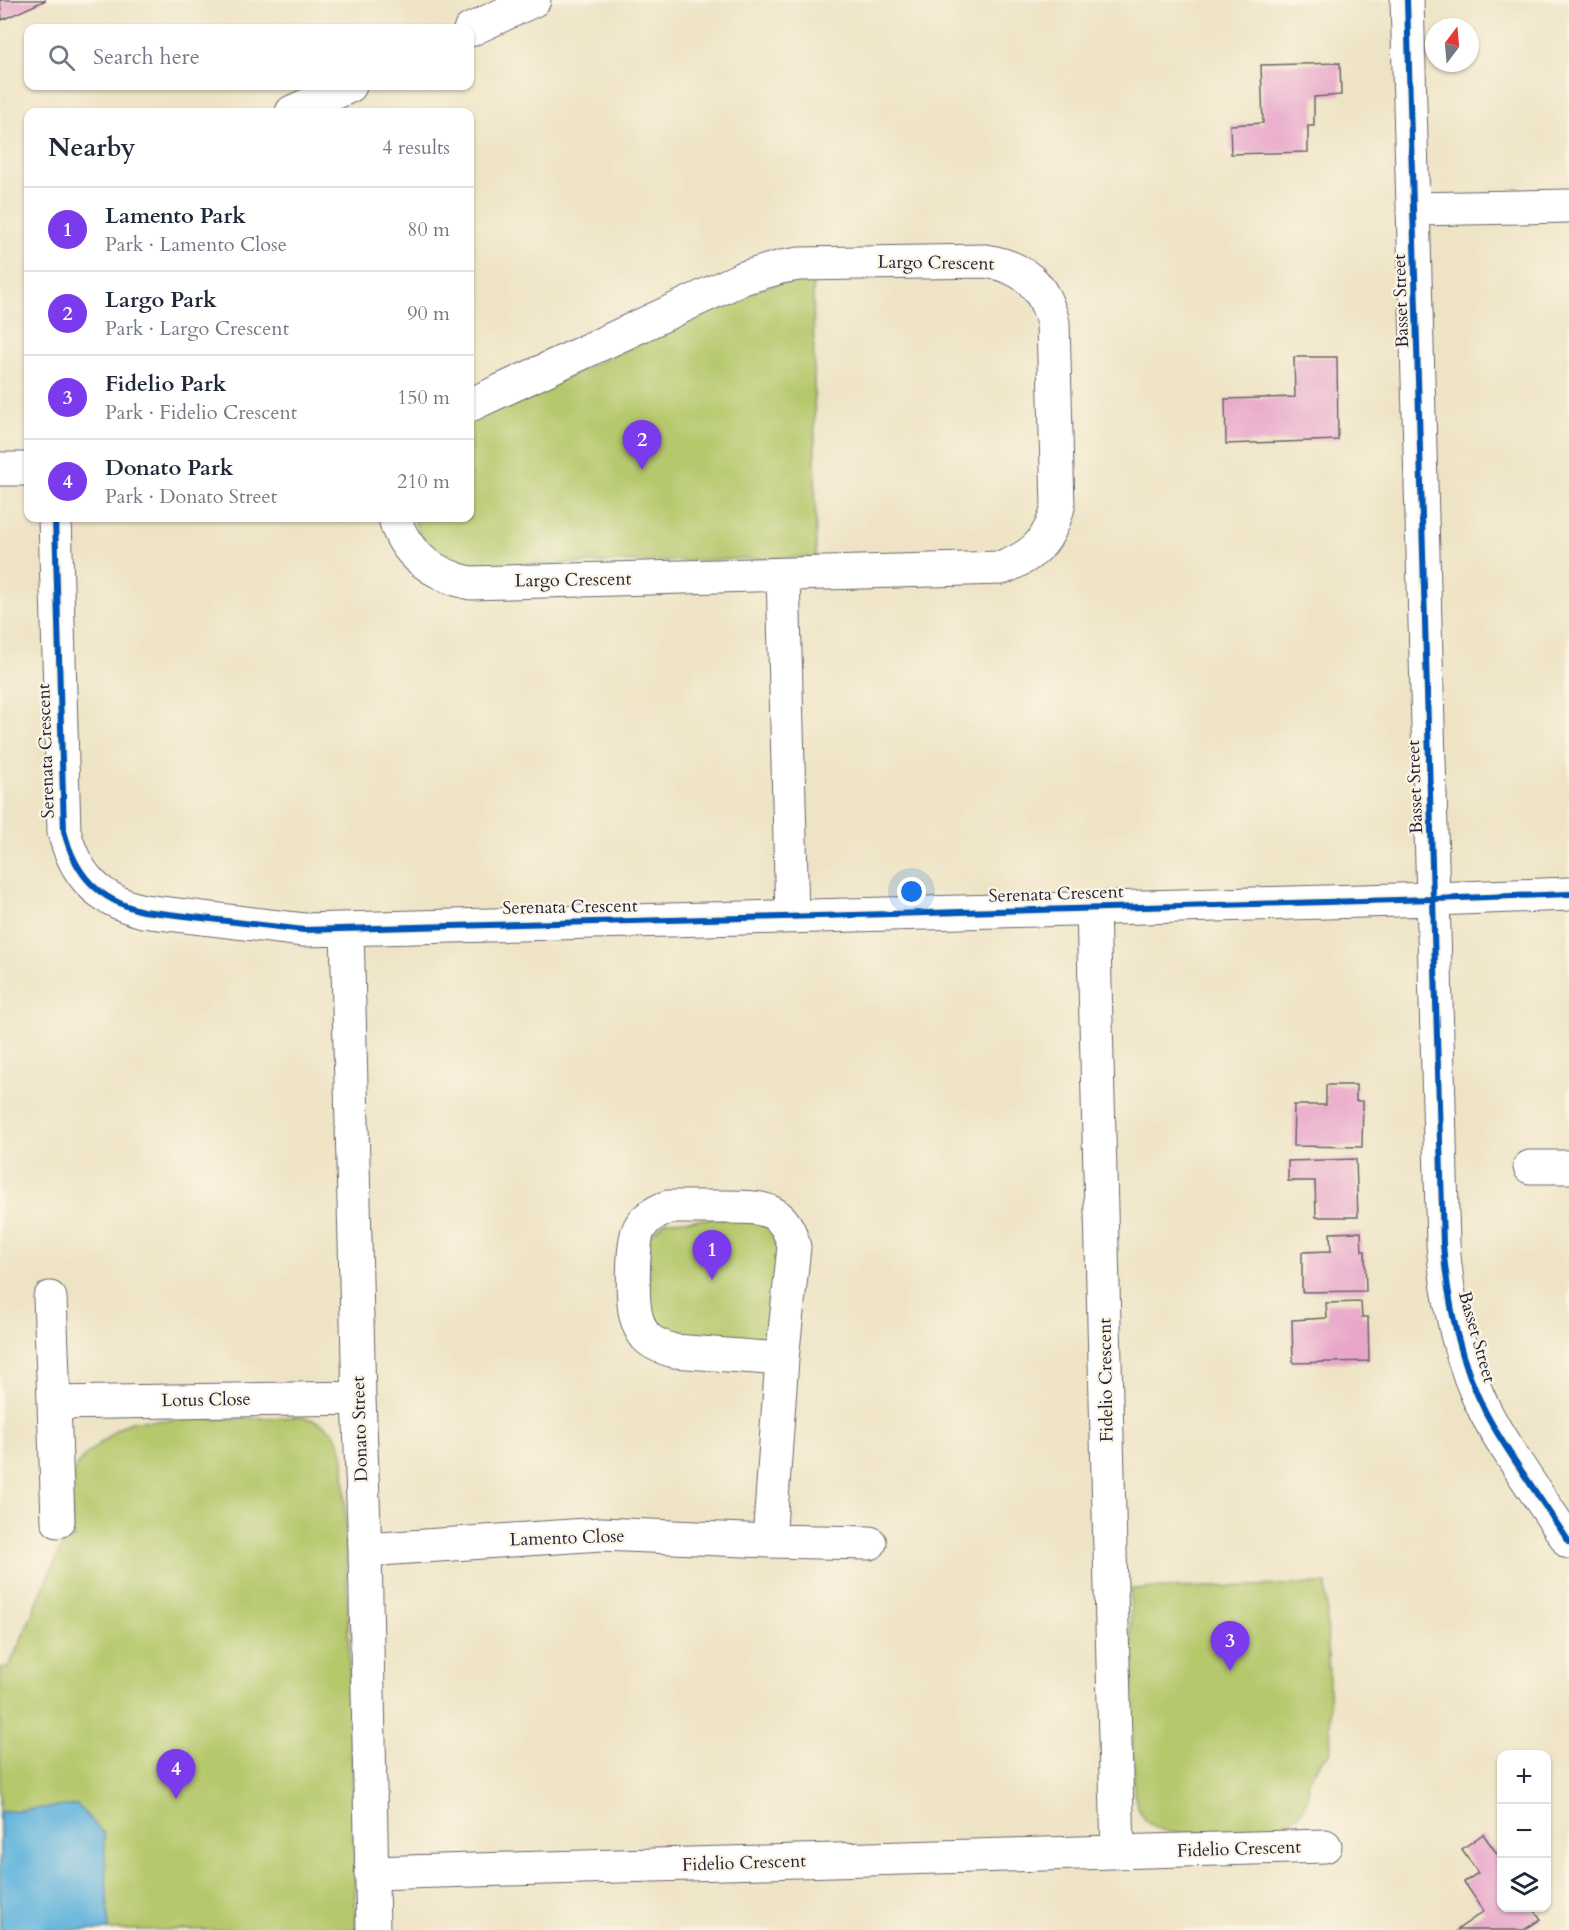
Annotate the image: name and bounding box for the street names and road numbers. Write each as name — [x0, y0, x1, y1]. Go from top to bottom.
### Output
street label: Largo Crescent — [877, 249, 995, 277]
street label: Basset Street — [1387, 253, 1415, 348]
street label: Largo Crescent — [514, 566, 632, 594]
street label: Serenata Crescent — [31, 683, 61, 819]
street label: Basset Street — [1401, 739, 1429, 834]
street label: Serenata Crescent — [988, 879, 1124, 909]
street label: Serenata Crescent — [502, 893, 638, 921]
street label: Basset Street — [1452, 1288, 1502, 1386]
street label: Fidelio Crescent — [1092, 1317, 1120, 1442]
street label: Donato Street — [346, 1375, 374, 1482]
street label: Lotus Close — [161, 1387, 251, 1413]
street label: Lamento Close — [509, 1524, 625, 1552]
street label: Fidelio Crescent — [1177, 1834, 1302, 1864]
street label: Fidelio Crescent — [682, 1848, 807, 1878]

